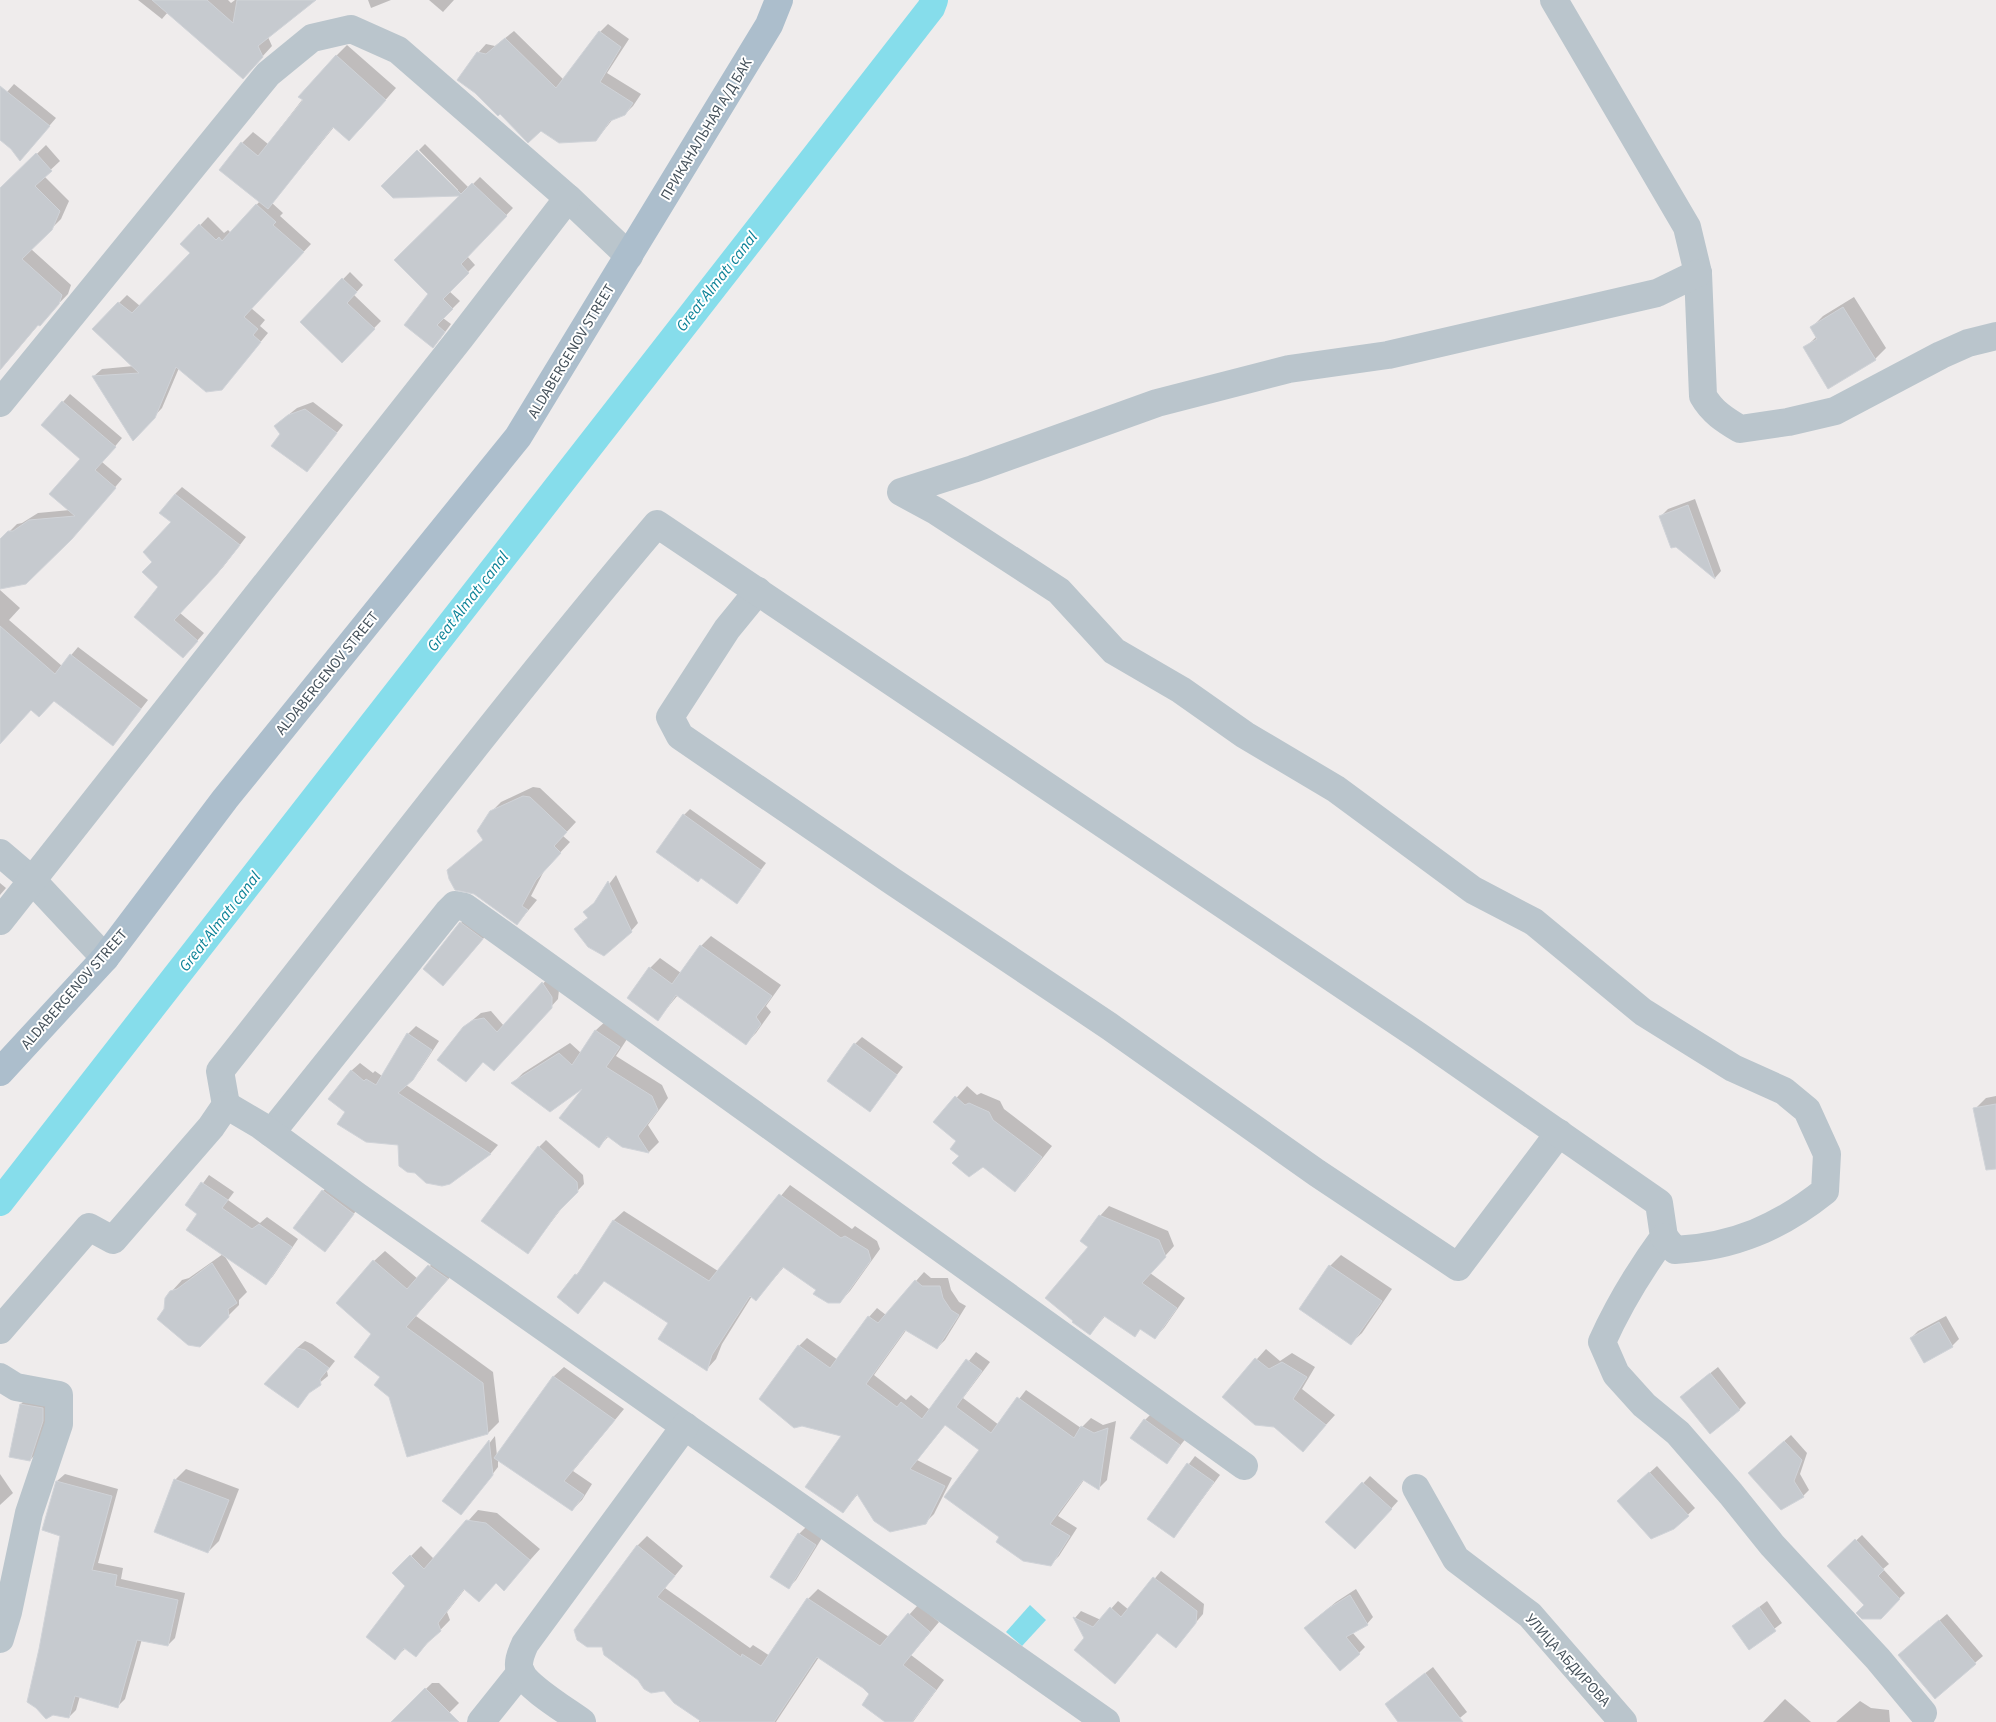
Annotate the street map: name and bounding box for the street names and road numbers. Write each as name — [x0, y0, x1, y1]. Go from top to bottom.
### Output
street label: ПРИКАНАЛЬНАЯ А/Д БАК — [656, 54, 757, 204]
street label: ALDABERGENOV STREET — [523, 280, 620, 422]
street label: ALDABERGENOV STREET — [271, 607, 384, 740]
street label: ALDABERGENOV STREET — [16, 925, 133, 1054]
street label: УЛИЦА АБДИРОВА — [1520, 1609, 1616, 1712]

